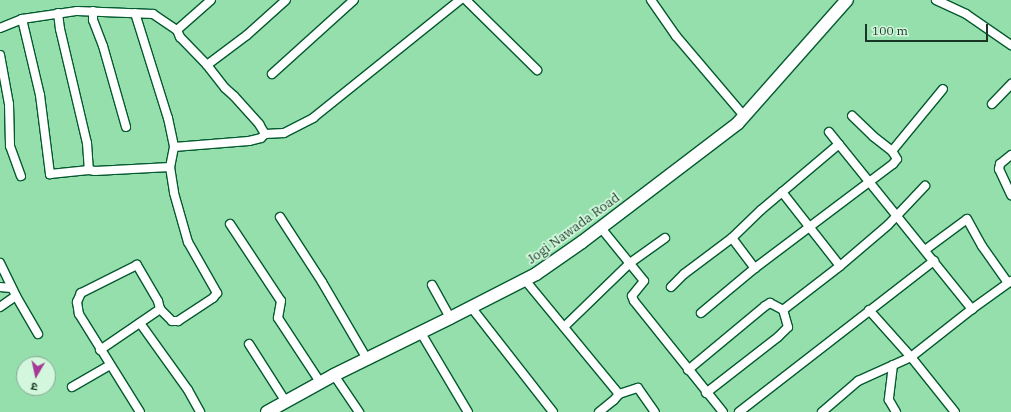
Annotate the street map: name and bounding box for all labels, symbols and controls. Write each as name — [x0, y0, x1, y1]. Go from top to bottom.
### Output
scale bar — [867, 16, 990, 42]
text: 100 m — [872, 23, 908, 38]
street label: Jogi Nawada Road — [525, 190, 623, 268]
north arrow — [16, 356, 56, 396]
text: उ — [30, 379, 39, 394]

